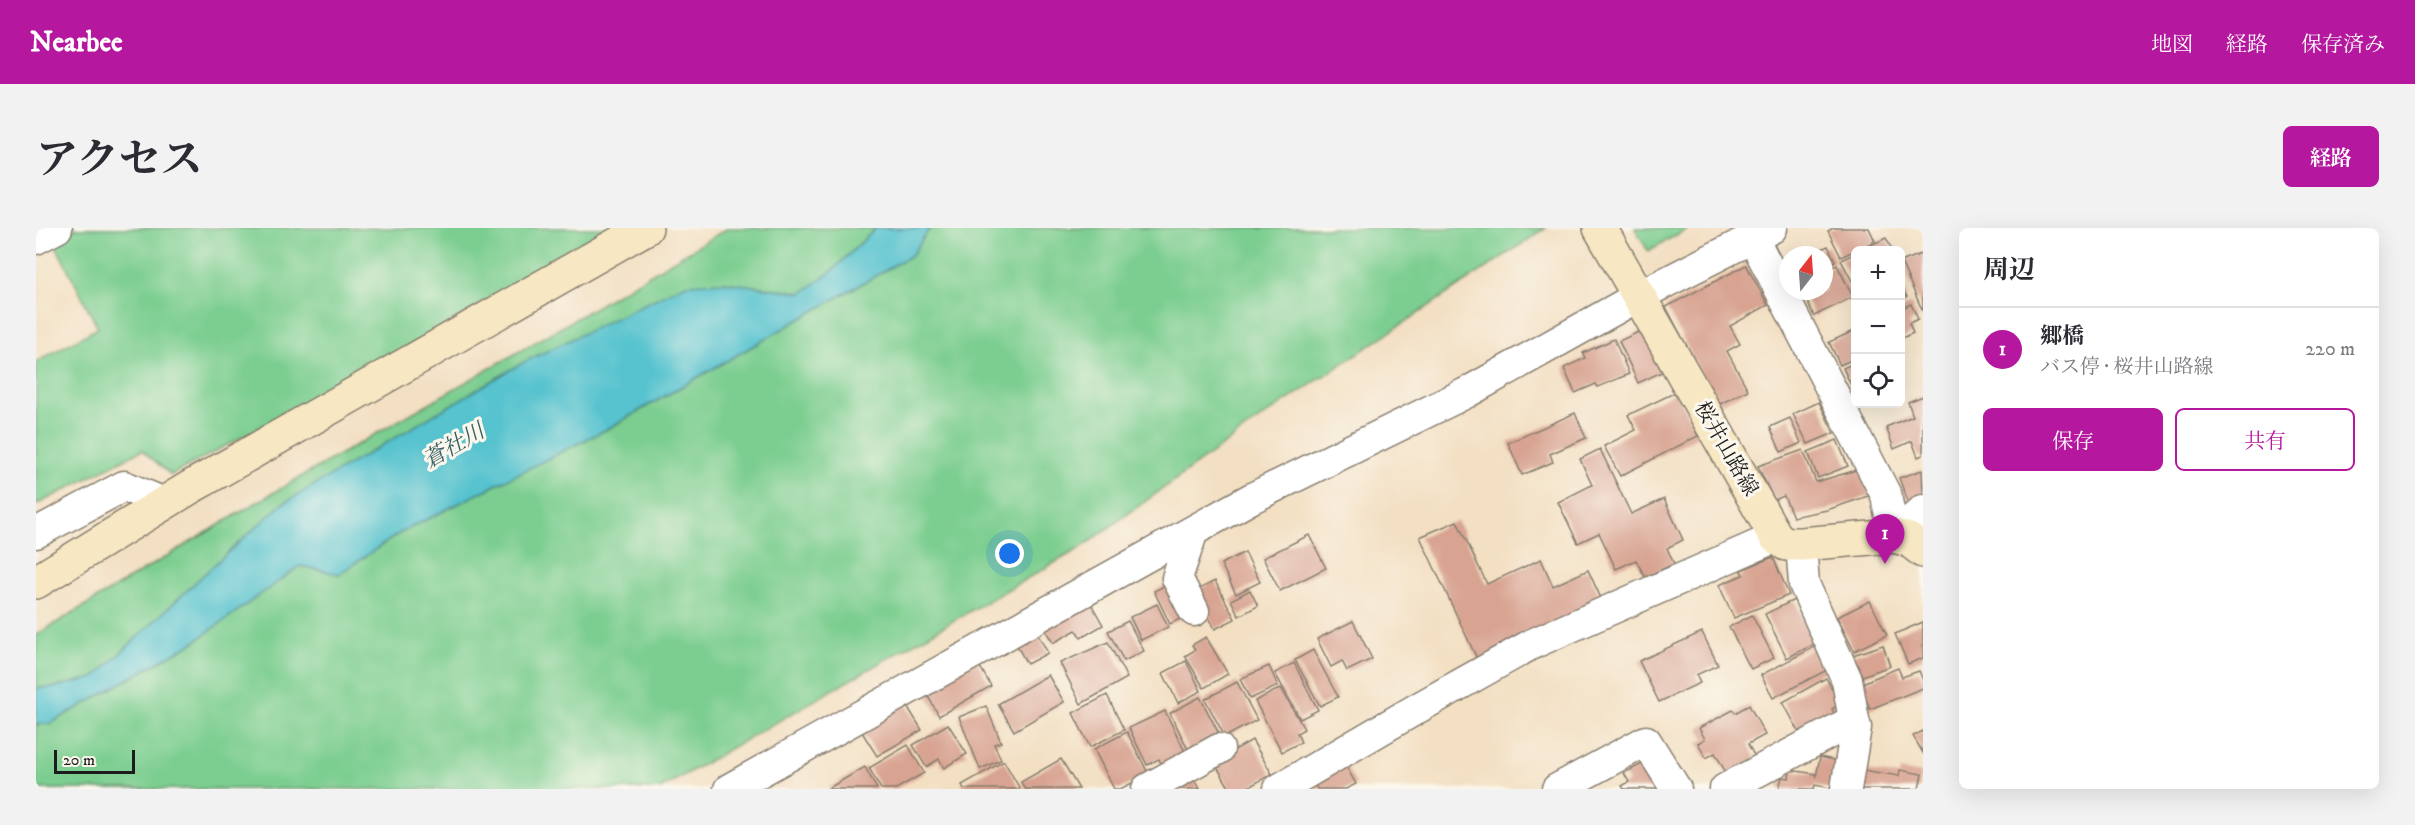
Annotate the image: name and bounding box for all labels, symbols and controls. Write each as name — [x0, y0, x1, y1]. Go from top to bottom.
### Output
text: Nearbee — [30, 25, 123, 60]
text: 地図 — [2151, 32, 2193, 58]
text: 経路 — [2226, 32, 2268, 58]
text: 保存済み — [2301, 32, 2385, 58]
button: 経路 — [2283, 126, 2379, 187]
text: アクセス — [36, 135, 203, 187]
north arrow — [1779, 246, 1833, 300]
map controls — [1851, 246, 1905, 408]
button: + — [1851, 246, 1905, 300]
text: 周辺 — [1983, 254, 2035, 287]
button: − — [1851, 300, 1905, 354]
text: 郷橋 — [2040, 323, 2084, 350]
text: 1 — [1999, 337, 2006, 362]
text: 220 m — [2305, 337, 2355, 362]
button: locate — [1851, 354, 1905, 408]
text: バス停 · 桜井山路線 — [2040, 355, 2213, 380]
street label: 桜井山路線 — [1688, 397, 1764, 501]
button: 保存 — [1983, 408, 2163, 471]
button: 共有 — [2175, 408, 2355, 471]
water label: 蒼社川 — [419, 417, 491, 474]
pin: 1 — [1866, 514, 1904, 564]
your location — [995, 539, 1024, 568]
scale bar — [54, 747, 135, 774]
text: 20 m — [63, 750, 95, 770]

